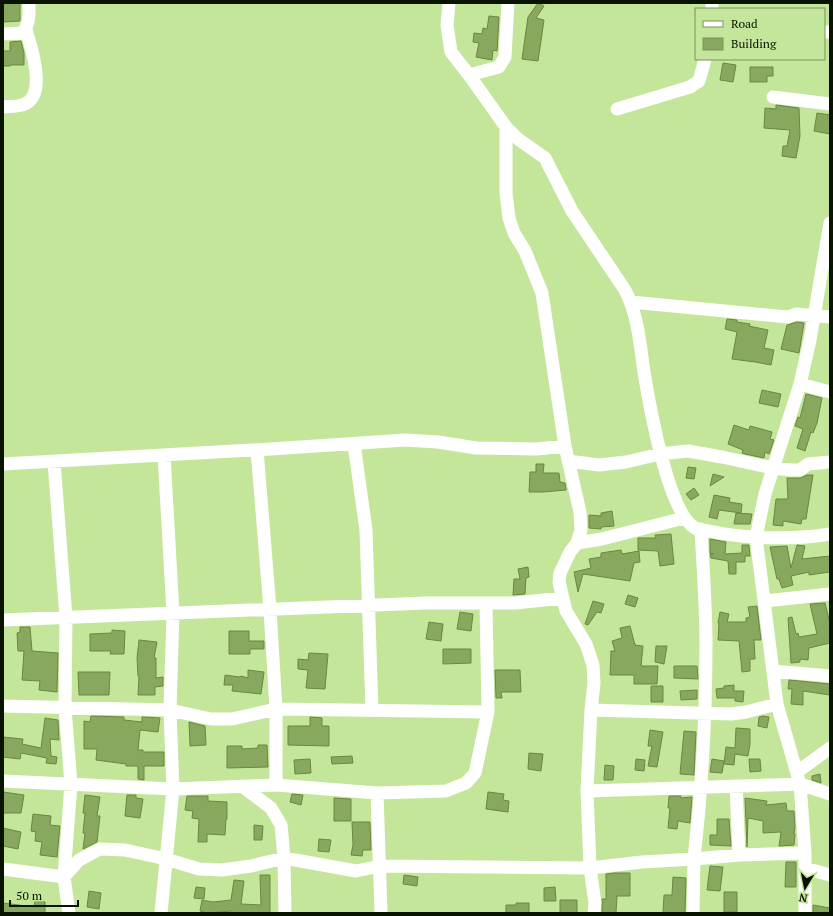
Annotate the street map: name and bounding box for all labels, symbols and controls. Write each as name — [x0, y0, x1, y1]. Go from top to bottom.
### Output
legend — [695, 8, 825, 60]
text: Road — [731, 16, 758, 31]
text: Building — [731, 36, 777, 51]
north arrow — [785, 868, 825, 908]
scale bar — [10, 882, 78, 908]
text: 50 m — [16, 888, 43, 903]
text: N — [797, 890, 809, 905]

